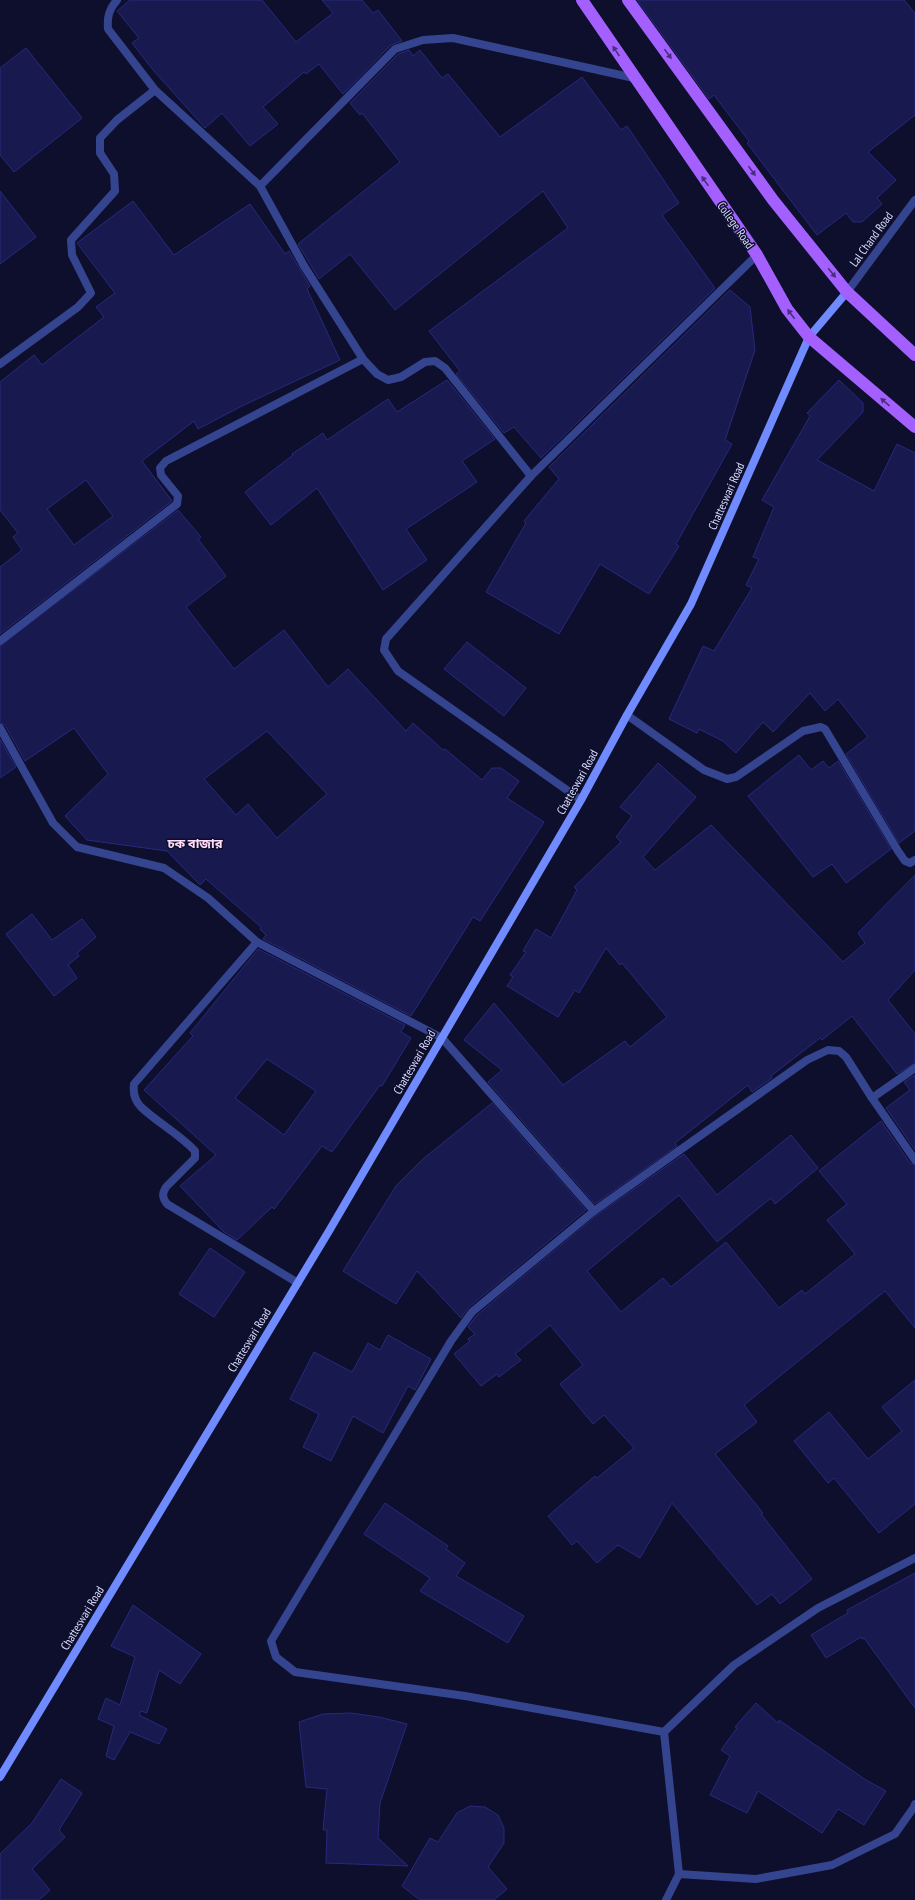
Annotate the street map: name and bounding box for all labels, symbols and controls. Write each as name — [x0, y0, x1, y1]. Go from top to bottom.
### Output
one-way arrow — [612, 46, 620, 56]
one-way arrow — [663, 49, 672, 60]
one-way arrow — [748, 166, 756, 176]
one-way arrow — [701, 176, 709, 186]
street label: College Road — [714, 199, 758, 251]
street label: Lal Chand Road — [846, 209, 896, 269]
one-way arrow — [828, 268, 836, 279]
one-way arrow — [787, 308, 795, 319]
one-way arrow — [881, 398, 890, 407]
street label: Chatteswari Road — [705, 460, 747, 532]
street label: Chatteswari Road — [553, 747, 601, 817]
district label: চক বাজার — [166, 835, 223, 852]
street label: Chatteswari Road — [390, 1027, 438, 1097]
street label: Chatteswari Road — [224, 1305, 274, 1375]
street label: Chatteswari Road — [57, 1583, 107, 1653]

